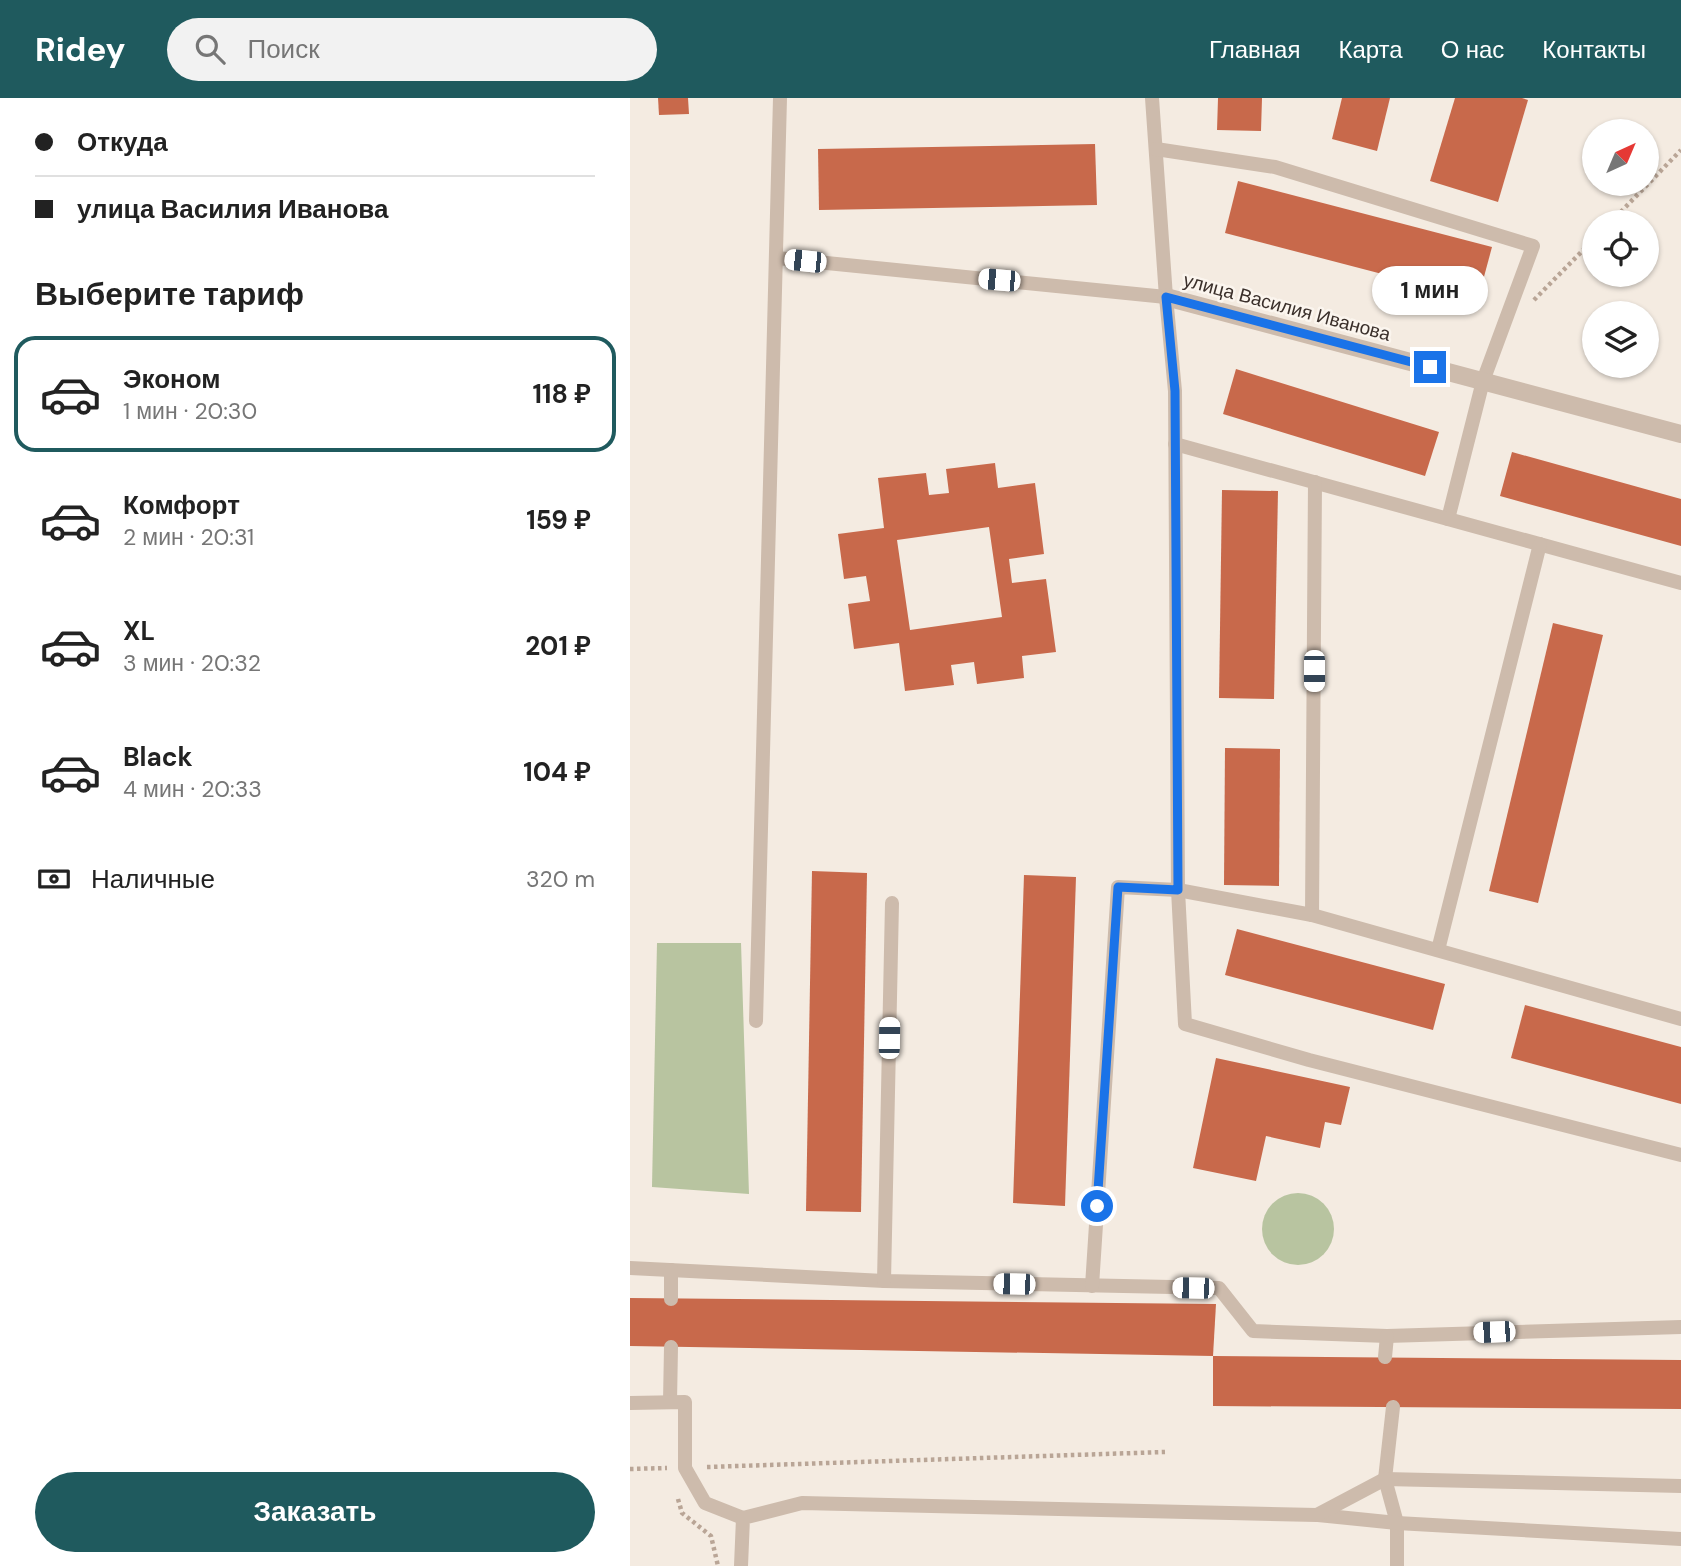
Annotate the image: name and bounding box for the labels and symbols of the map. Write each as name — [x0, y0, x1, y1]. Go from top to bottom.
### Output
north arrow — [1582, 119, 1659, 196]
car — [784, 248, 827, 274]
callout: 1 мин — [1372, 266, 1488, 314]
street label: улица Василия Иванова — [1181, 267, 1394, 347]
car — [978, 268, 1021, 292]
route end — [1414, 351, 1446, 383]
car — [1304, 650, 1325, 692]
car — [879, 1017, 900, 1059]
route start — [1081, 1190, 1113, 1222]
car — [993, 1273, 1036, 1295]
car — [1172, 1277, 1215, 1299]
car — [1473, 1321, 1516, 1343]

